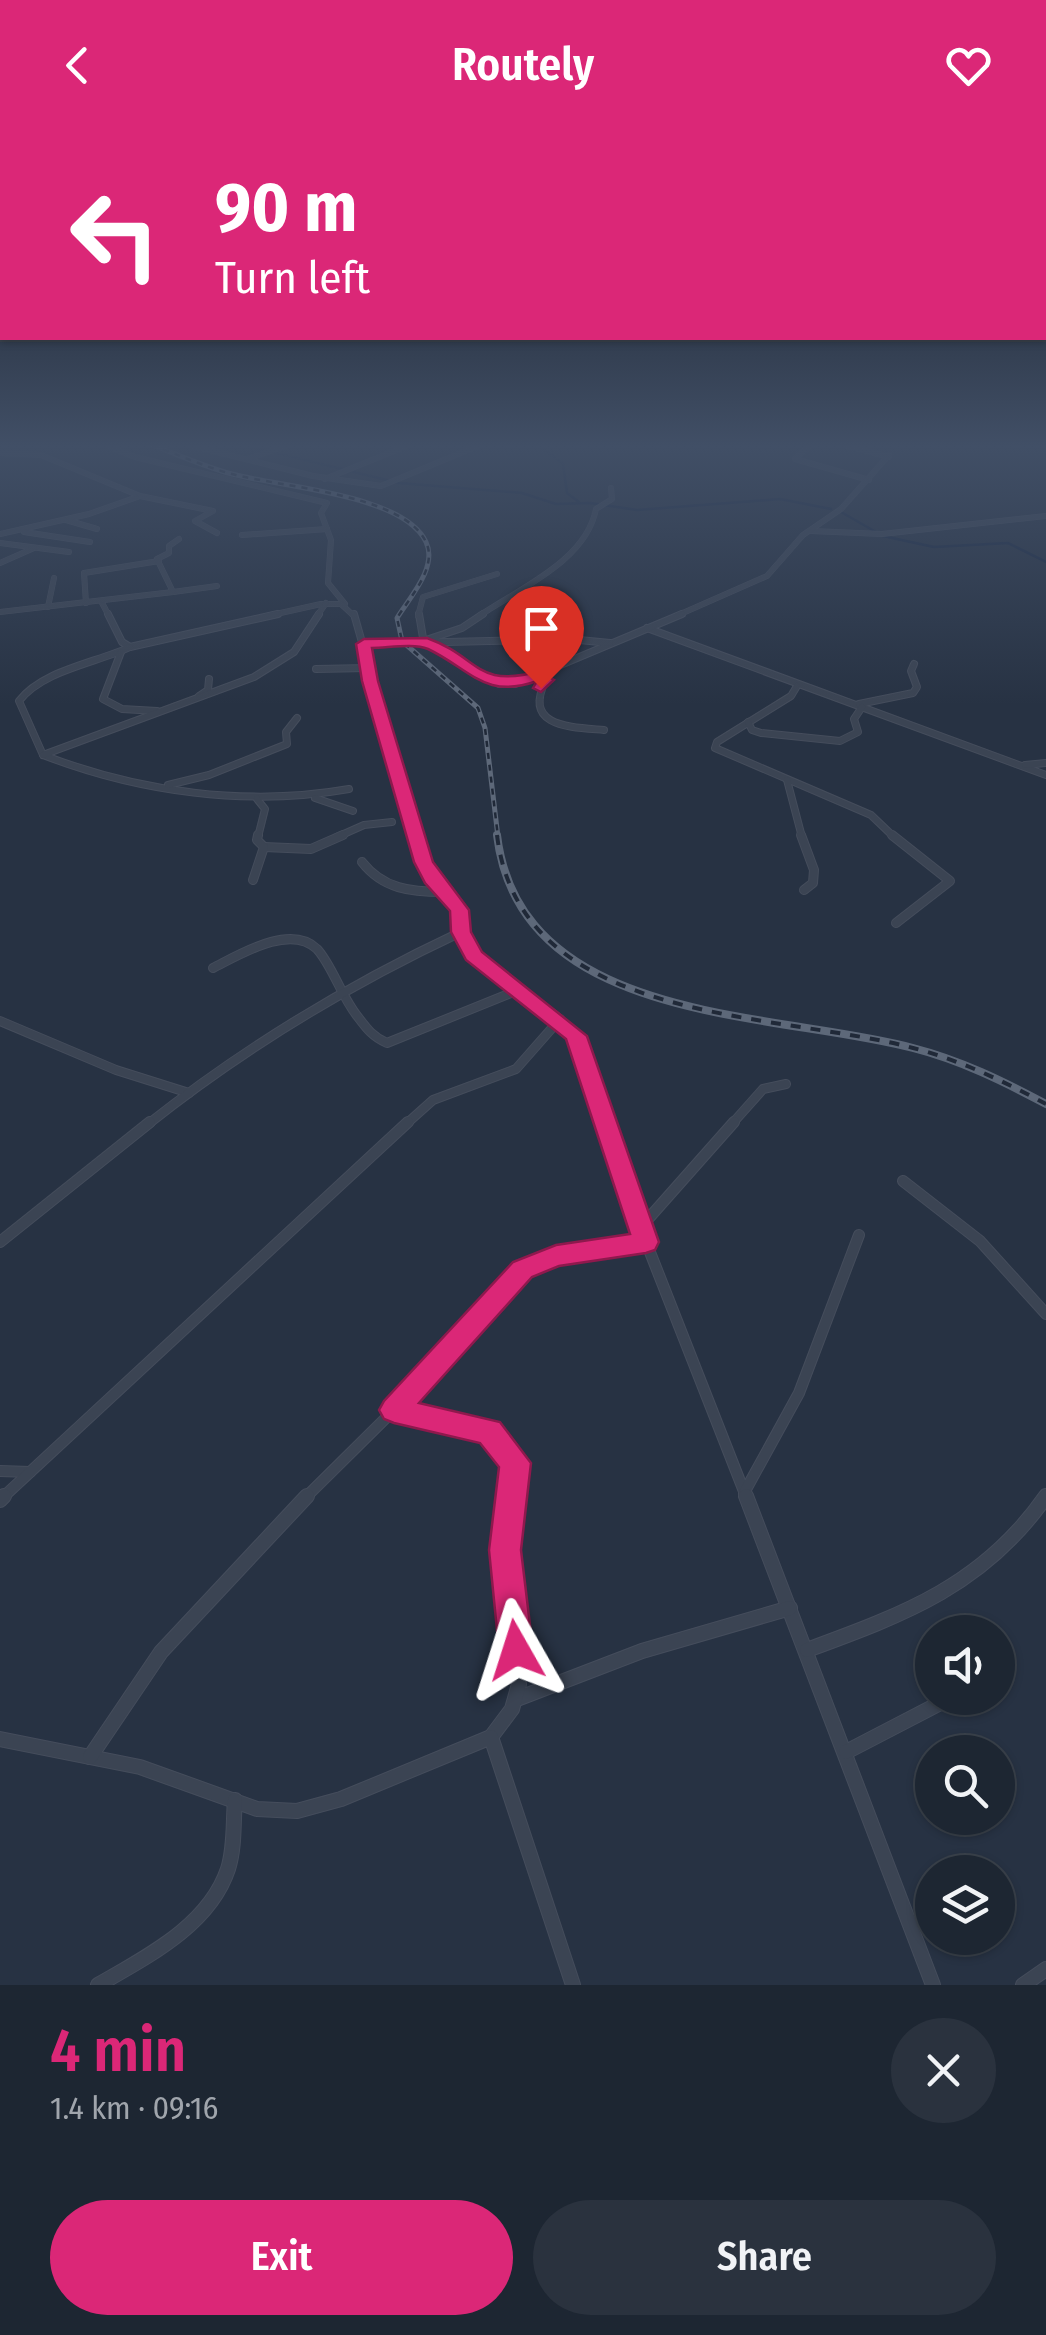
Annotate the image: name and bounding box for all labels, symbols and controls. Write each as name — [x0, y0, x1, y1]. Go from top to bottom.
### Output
icon: back — [50, 38, 105, 93]
text: Routely — [452, 38, 594, 92]
icon: heart — [941, 38, 996, 93]
text: 90 m — [215, 166, 357, 250]
icon: left — [50, 170, 180, 300]
text: Turn left — [215, 251, 370, 305]
pin — [499, 586, 584, 689]
icon: arrive — [514, 601, 569, 656]
position arrow — [464, 1598, 568, 1702]
map controls — [915, 1615, 1015, 1955]
button: sound — [915, 1615, 1015, 1715]
button: search — [915, 1735, 1015, 1835]
button: layers — [915, 1855, 1015, 1955]
text: 4 min — [50, 2015, 186, 2087]
button: close — [891, 2018, 996, 2123]
text: 1.4 km · 09:16 — [50, 2089, 218, 2127]
button: Exit — [50, 2200, 513, 2315]
button: Share — [533, 2200, 996, 2315]

